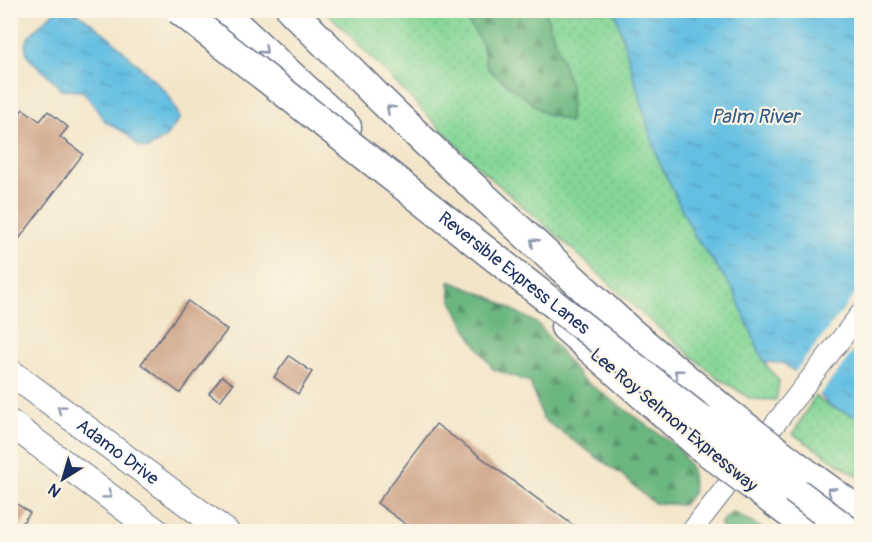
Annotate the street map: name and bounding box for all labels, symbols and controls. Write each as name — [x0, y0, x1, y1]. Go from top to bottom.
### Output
one-way arrow — [256, 43, 267, 54]
water label: Palm River — [711, 104, 802, 129]
one-way arrow — [387, 106, 398, 117]
street label: Reversible Express Lanes — [434, 207, 594, 340]
one-way arrow — [530, 238, 540, 249]
street label: Lee Roy Selmon Expressway — [585, 343, 762, 497]
one-way arrow — [674, 369, 685, 380]
one-way arrow — [56, 405, 67, 416]
street label: Adamo Drive — [72, 414, 163, 490]
north arrow — [33, 449, 93, 509]
text: N — [44, 479, 65, 501]
one-way arrow — [826, 487, 837, 498]
one-way arrow — [101, 488, 112, 499]

